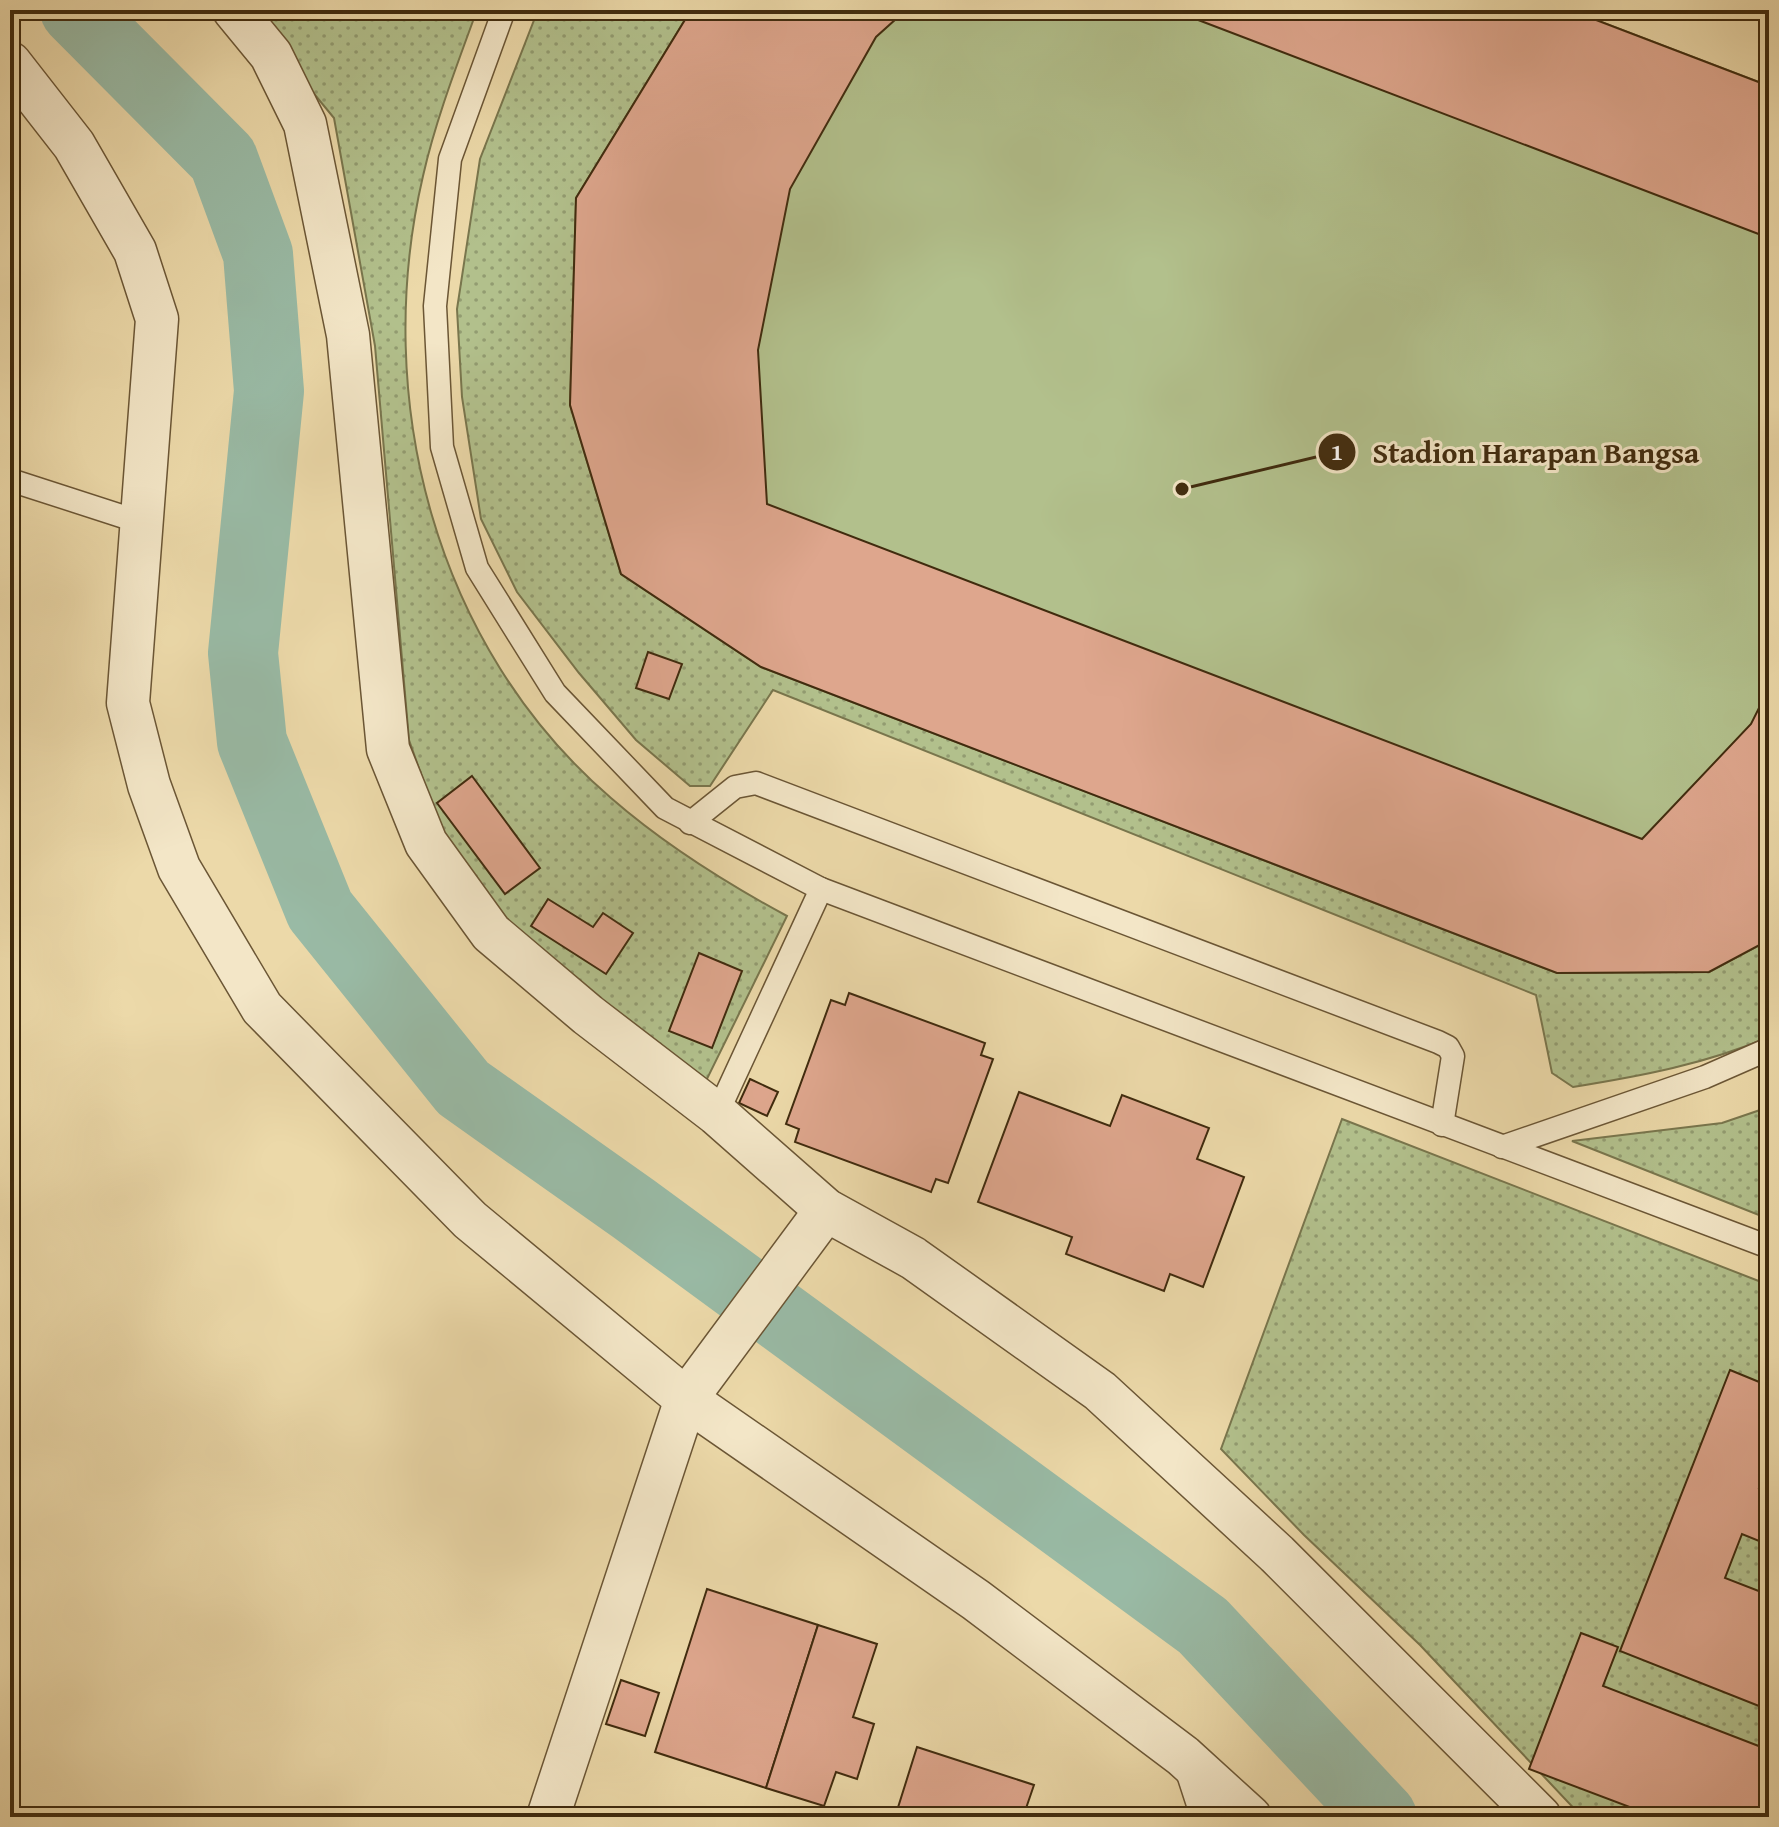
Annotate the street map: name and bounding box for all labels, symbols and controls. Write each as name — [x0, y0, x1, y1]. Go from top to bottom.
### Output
callout: Stadion Harapan Bangsa — [1317, 425, 1716, 479]
text: Stadion Harapan Bangsa — [1373, 430, 1700, 474]
text: 1 — [1331, 434, 1343, 469]

